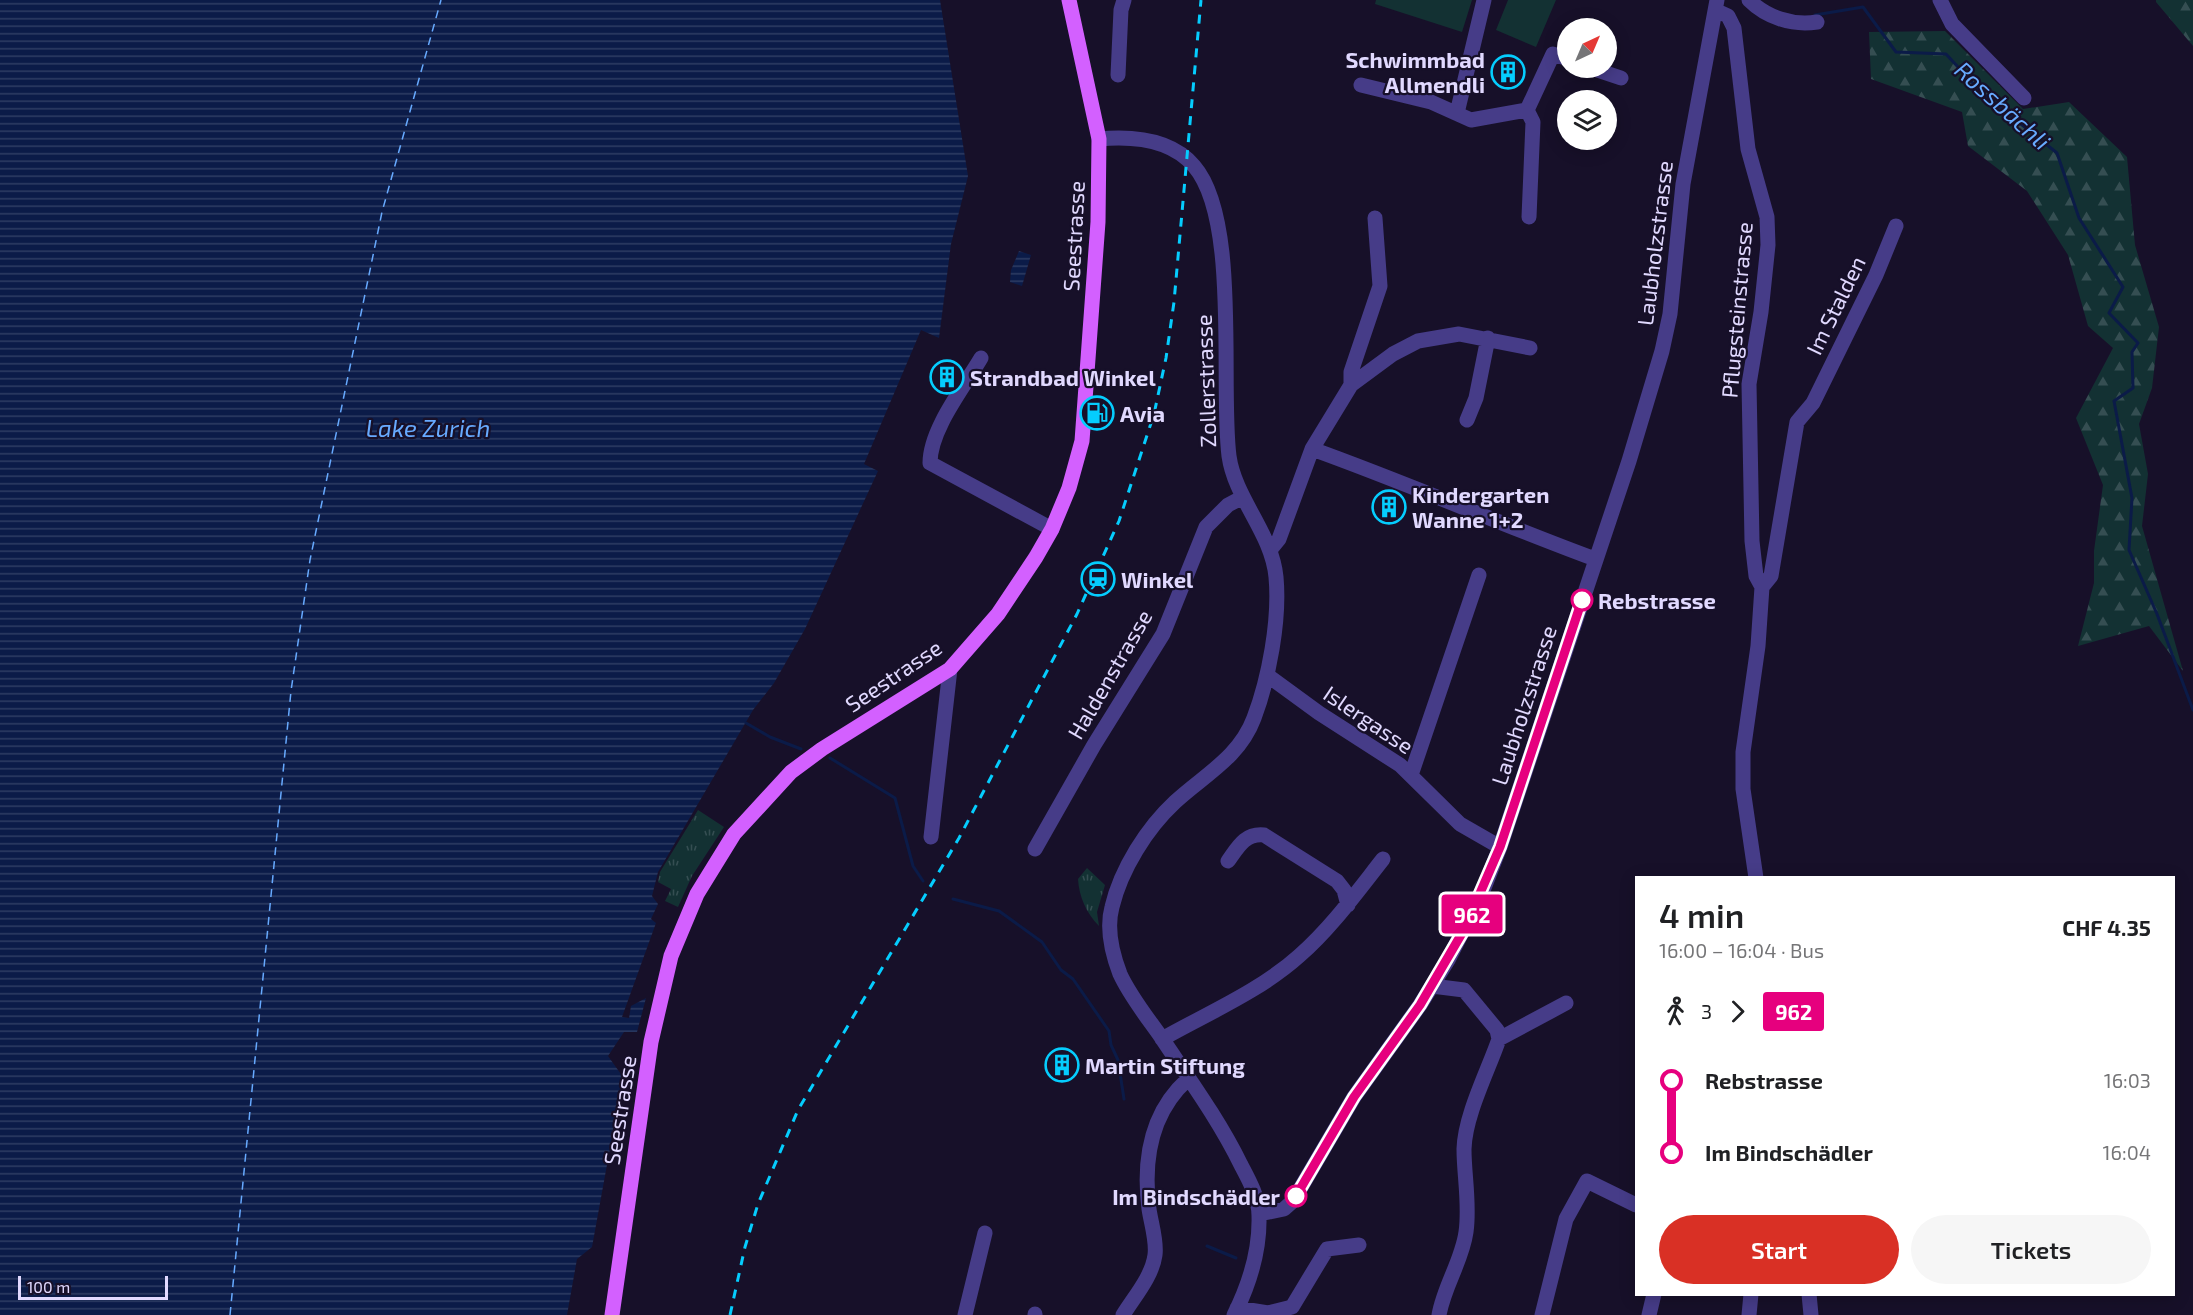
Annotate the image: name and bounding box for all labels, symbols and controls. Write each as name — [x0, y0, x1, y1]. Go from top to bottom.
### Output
north arrow — [1557, 18, 1617, 78]
map controls — [1557, 18, 1617, 150]
place label: Schwimmbad Allmendli — [1345, 46, 1485, 97]
building icon: Schwimmbad Allmendli — [1490, 54, 1526, 90]
water label: Rossbächli — [1949, 55, 2057, 155]
button: layers — [1557, 90, 1617, 150]
street label: Laubholzstrasse — [1631, 159, 1677, 327]
street label: Seestrasse — [1057, 180, 1089, 292]
street label: Pflugsteinstrasse — [1715, 221, 1757, 399]
street label: Im Stalden — [1800, 252, 1870, 358]
street label: Zollerstrasse — [1190, 314, 1220, 448]
building icon: Strandbad Winkel — [929, 359, 965, 395]
place label: Strandbad Winkel — [970, 364, 1156, 390]
fuel station icon: Avia — [1079, 395, 1115, 431]
place label: Avia — [1120, 400, 1165, 426]
water label: Lake Zurich — [366, 413, 490, 442]
place label: Kindergarten Wanne 1+2 — [1412, 481, 1549, 532]
building icon: Kindergarten Wanne 1+2 — [1371, 489, 1407, 525]
station icon: Winkel — [1080, 561, 1116, 597]
place label: Winkel — [1121, 566, 1194, 592]
place label: Rebstrasse — [1598, 587, 1716, 613]
marker: Rebstrasse — [1571, 589, 1593, 611]
street label: Haldenstrasse — [1061, 605, 1157, 743]
street label: Laubholzstrasse — [1485, 622, 1561, 788]
street label: Seestrasse — [840, 633, 946, 717]
street label: Islergasse — [1319, 680, 1419, 758]
line badge: 962 — [1438, 894, 1506, 934]
text: 4 min — [1659, 895, 1744, 935]
text: 962 — [1454, 902, 1490, 927]
text: CHF 4.35 — [2062, 914, 2151, 940]
text: 16:00 – 16:04 · Bus — [1659, 938, 1824, 962]
icon: walk — [1659, 995, 1692, 1028]
icon: forward — [1721, 995, 1754, 1028]
text: 3 — [1701, 999, 1712, 1023]
text: 962 — [1775, 999, 1812, 1024]
building icon: Martin Stiftung — [1044, 1047, 1080, 1083]
place label: Martin Stiftung — [1085, 1052, 1245, 1078]
street label: Seestrasse — [598, 1053, 640, 1167]
text: Rebstrasse — [1705, 1067, 1823, 1093]
text: 16:03 — [2104, 1068, 2151, 1092]
text: Im Bindschädler — [1705, 1139, 1873, 1165]
text: 16:04 — [2103, 1140, 2151, 1164]
place label: Im Bindschädler — [1112, 1183, 1281, 1209]
marker: Im Bindschädler — [1285, 1185, 1307, 1207]
button: Start — [1659, 1215, 1899, 1284]
button: Tickets — [1911, 1215, 2151, 1284]
scale bar — [18, 1273, 168, 1300]
text: 100 m — [27, 1277, 70, 1296]

